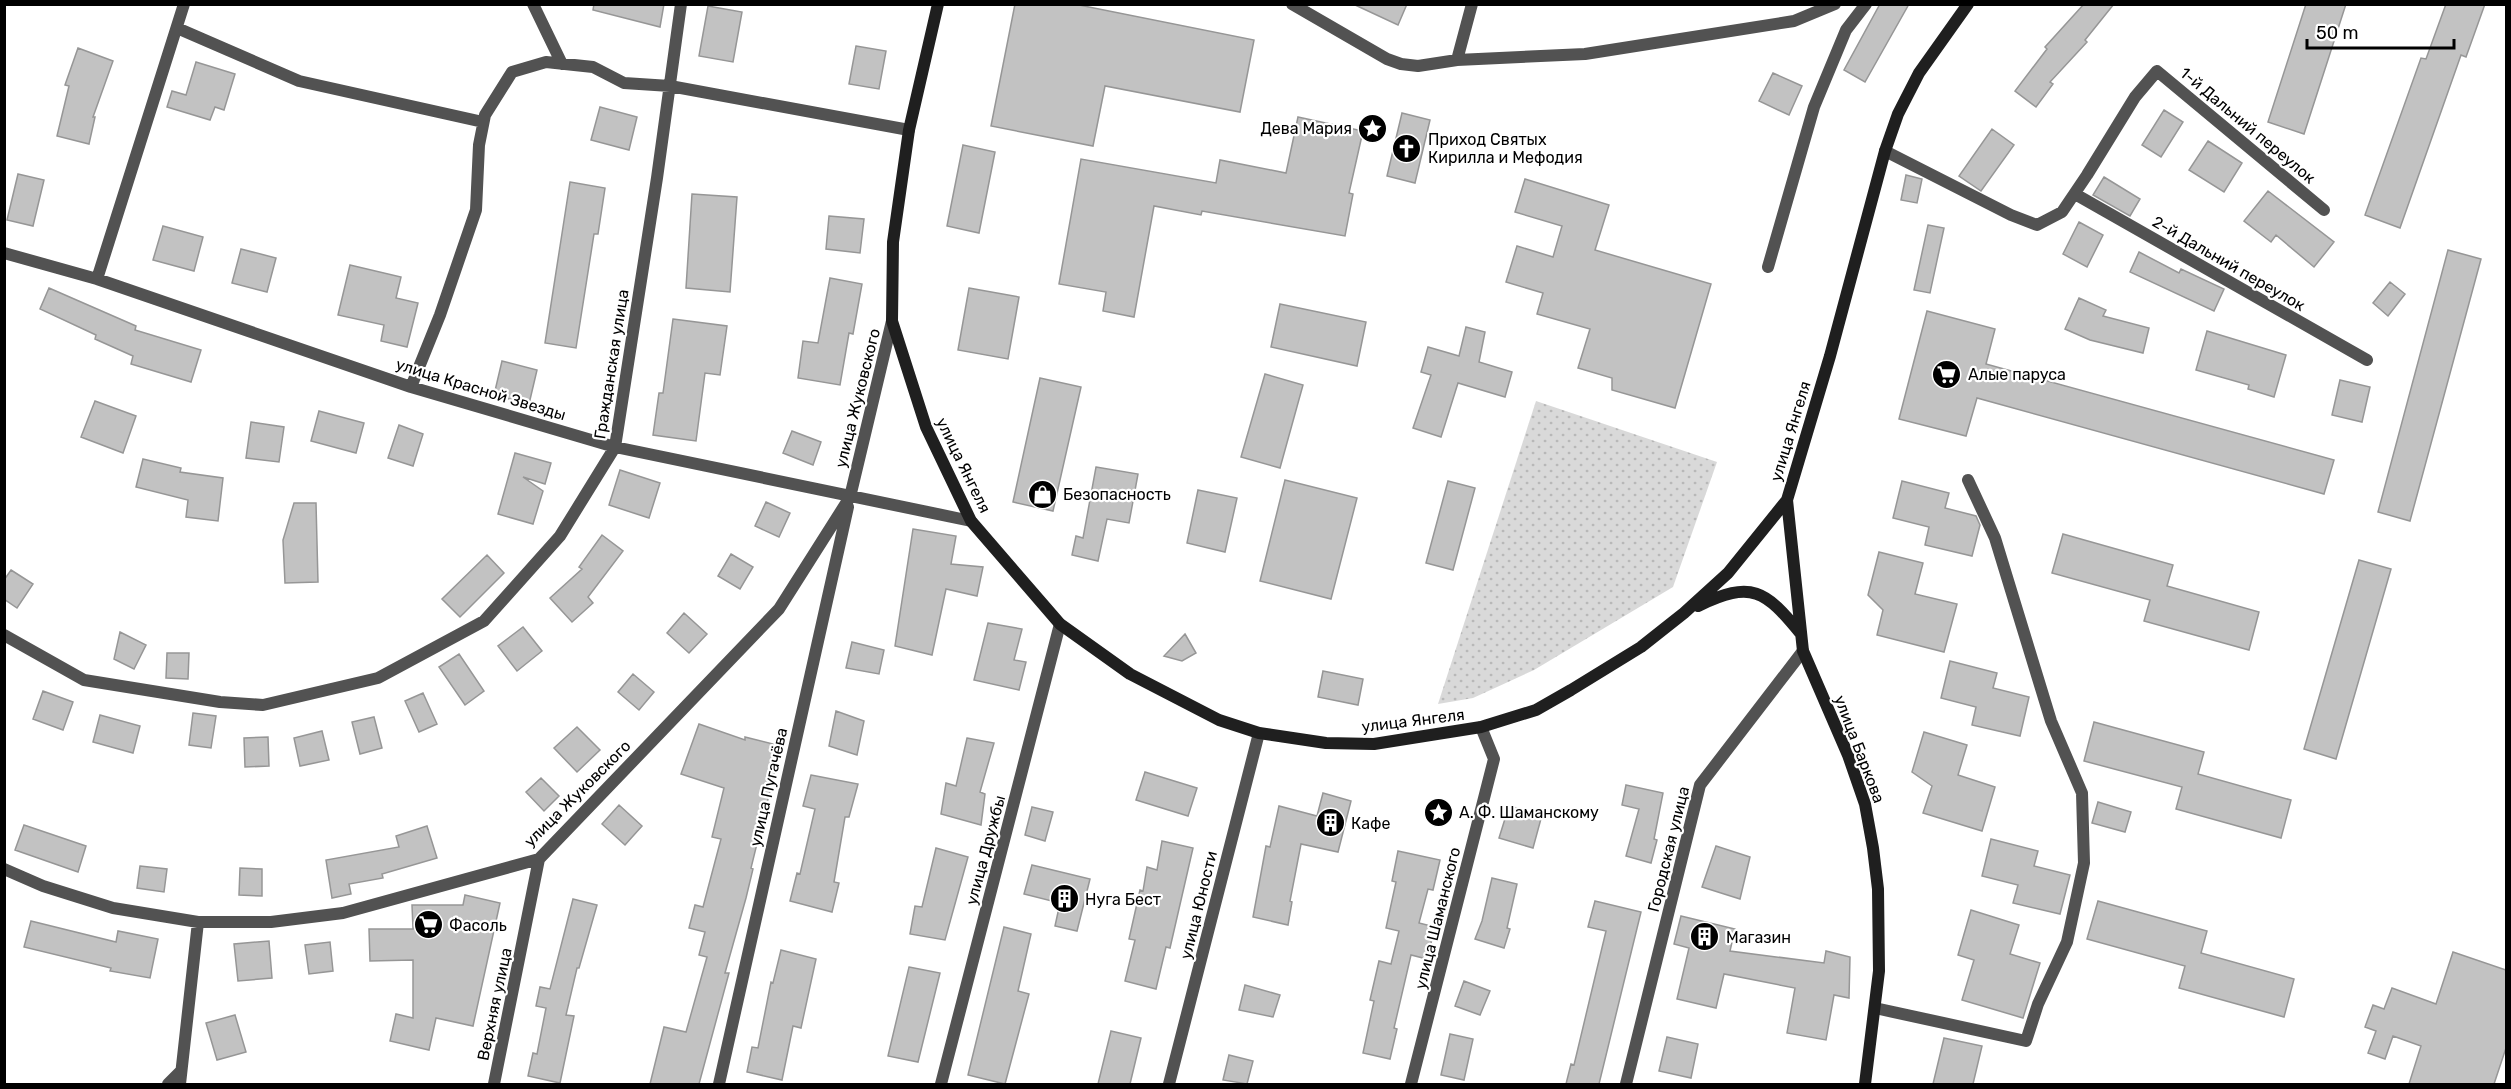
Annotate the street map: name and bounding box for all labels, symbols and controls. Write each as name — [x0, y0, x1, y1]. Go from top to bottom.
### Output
scale bar — [2307, 12, 2454, 50]
text: 50 m — [2316, 22, 2359, 44]
street label: 1-й Дальний переулок — [2176, 63, 2320, 188]
place icon: Дева Мария — [1357, 112, 1389, 144]
place label: Дева Мария — [1260, 119, 1352, 138]
place label: Приход Святых Кирилла и Мефодия — [1428, 130, 1583, 167]
church icon: Приход Святых Кирилла и Мефодия — [1391, 132, 1423, 164]
street label: 2-й Дальний переулок — [2149, 212, 2309, 315]
street label: Гражданская улица — [590, 288, 633, 440]
street label: улица Жуковского — [831, 326, 884, 470]
street label: улица Красной Звезды — [393, 355, 568, 424]
supermarket icon: Алые паруса — [1931, 358, 1963, 390]
place label: Алые паруса — [1968, 365, 2066, 384]
street label: улица Янгеля — [1766, 379, 1815, 484]
street label: улица Янгеля — [932, 414, 995, 516]
shop icon: Безопасность — [1026, 478, 1058, 510]
place label: Безопасность — [1063, 485, 1171, 504]
street label: улица Баркова — [1830, 693, 1889, 806]
street label: улица Янгеля — [1360, 705, 1466, 736]
street label: улица Пугачёва — [746, 726, 791, 848]
street label: улица Жуковского — [520, 736, 635, 851]
street label: Городская улица — [1644, 784, 1693, 914]
street label: улица Дружбы — [962, 793, 1009, 907]
place icon: А. Ф. Шаманскому — [1422, 796, 1454, 828]
place label: А. Ф. Шаманскому — [1459, 803, 1599, 822]
building icon: Кафе — [1314, 807, 1346, 839]
place label: Кафе — [1351, 814, 1391, 833]
street label: улица Шаманского — [1411, 845, 1464, 991]
street label: улица Юности — [1176, 849, 1221, 961]
building icon: Нуга Бест — [1048, 883, 1080, 915]
place label: Нуга Бест — [1085, 890, 1161, 909]
supermarket icon: Фасоль — [412, 909, 444, 941]
place label: Фасоль — [449, 916, 507, 935]
building icon: Магазин — [1689, 921, 1721, 953]
place label: Магазин — [1726, 928, 1791, 947]
street label: Верхняя улица — [473, 946, 516, 1062]

